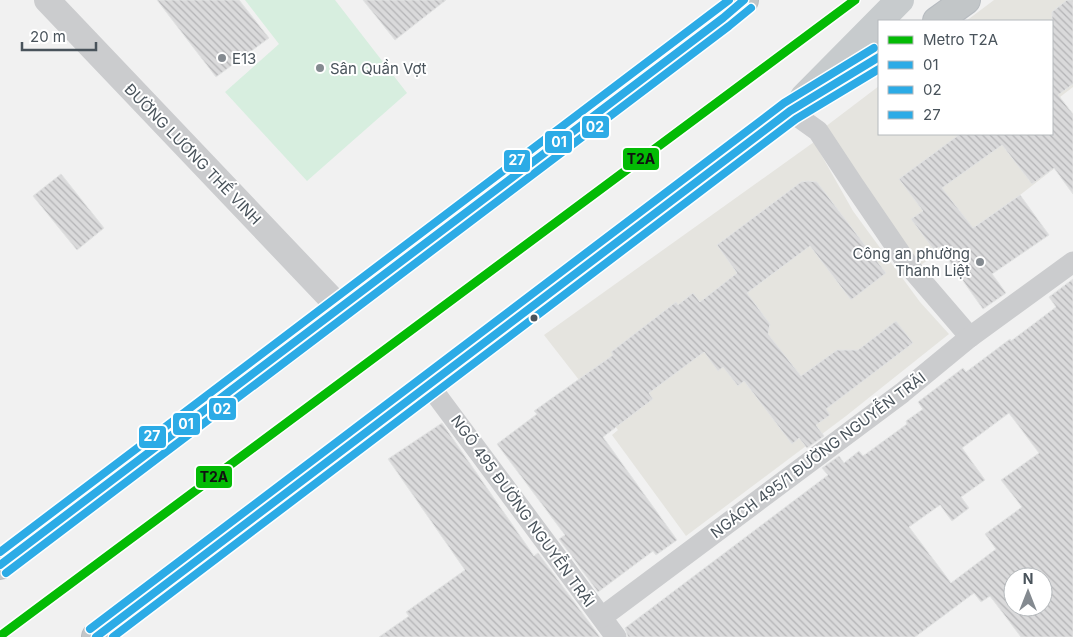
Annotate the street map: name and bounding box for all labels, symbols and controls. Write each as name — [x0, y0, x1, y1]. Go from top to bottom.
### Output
scale bar — [22, 20, 96, 52]
legend — [878, 20, 1053, 135]
text: 20 m — [30, 27, 66, 46]
text: Metro T2A — [923, 30, 998, 49]
place label: E13 — [232, 49, 256, 68]
marker: E13 — [216, 52, 228, 64]
text: 01 — [923, 55, 939, 74]
place label: Sân Quần Vợt — [330, 59, 427, 78]
marker: Sân Quần Vợt — [314, 62, 326, 74]
street label: ĐƯỜNG LƯƠNG THẾ VINH — [121, 78, 267, 228]
text: 02 — [923, 80, 942, 99]
text: 27 — [923, 105, 941, 124]
line badge: 02 — [581, 115, 610, 139]
text: 02 — [586, 118, 604, 135]
line badge: 01 — [544, 130, 573, 154]
text: 01 — [551, 133, 567, 150]
line badge: T2A — [622, 147, 660, 171]
line badge: 27 — [503, 149, 531, 173]
text: T2A — [627, 150, 656, 167]
text: 27 — [509, 151, 525, 168]
place label: Công an phường Thanh Liệt — [852, 244, 970, 280]
marker: Công an phường Thanh Liệt — [974, 256, 986, 268]
unlabelled marker — [529, 313, 539, 323]
street label: NGÁCH 495/1 ĐƯỜNG NGUYỄN TRÃI — [706, 366, 929, 542]
line badge: 02 — [208, 397, 237, 421]
text: 02 — [213, 400, 231, 417]
street label: NGÕ 495 ĐƯỜNG NGUYỄN TRÃI — [447, 410, 601, 611]
line badge: 01 — [172, 412, 201, 436]
text: 01 — [178, 415, 194, 432]
line badge: 27 — [138, 425, 167, 449]
text: 27 — [144, 427, 160, 444]
line badge: T2A — [195, 465, 233, 489]
text: T2A — [200, 468, 229, 485]
north arrow — [1003, 567, 1053, 617]
text: N — [1023, 570, 1033, 587]

